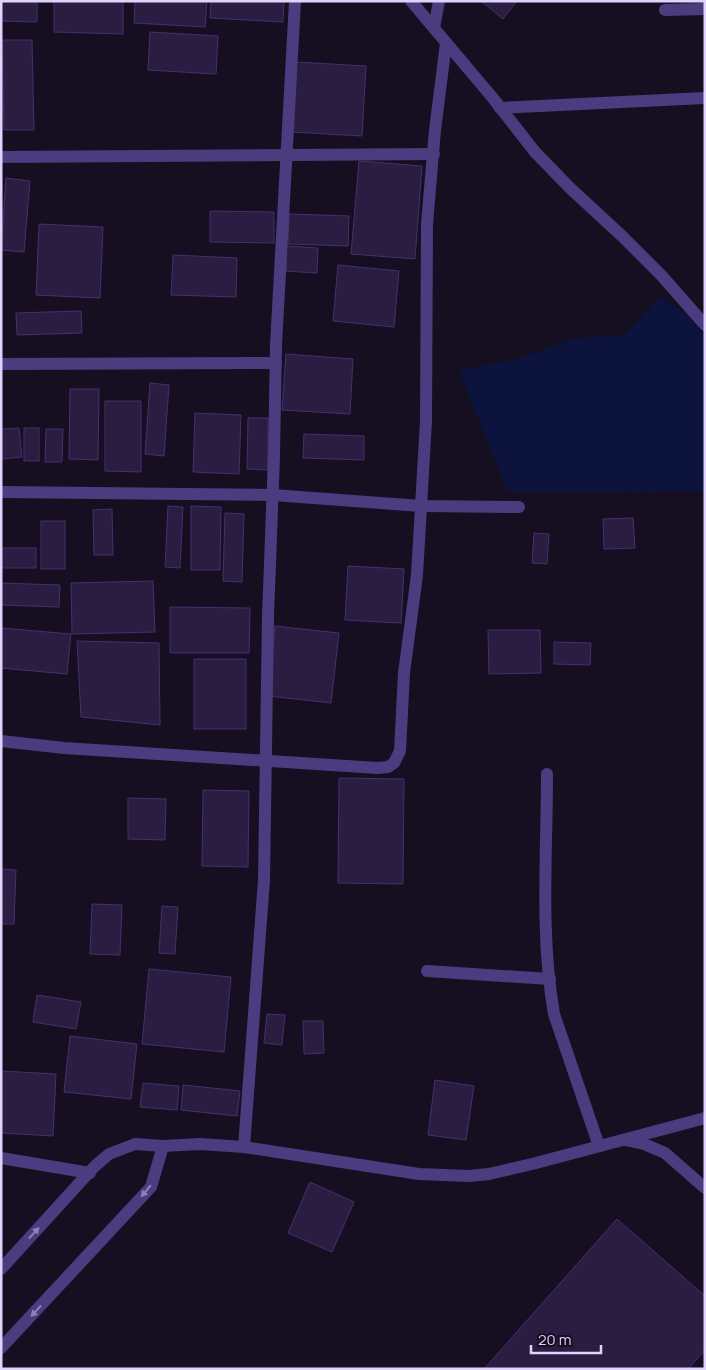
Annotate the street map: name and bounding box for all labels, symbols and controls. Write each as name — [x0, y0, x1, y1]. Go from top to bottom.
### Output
one-way arrow — [140, 1185, 152, 1197]
one-way arrow — [28, 1227, 40, 1239]
one-way arrow — [30, 1304, 42, 1316]
scale bar — [531, 1322, 601, 1354]
text: 20 m — [538, 1329, 571, 1350]

